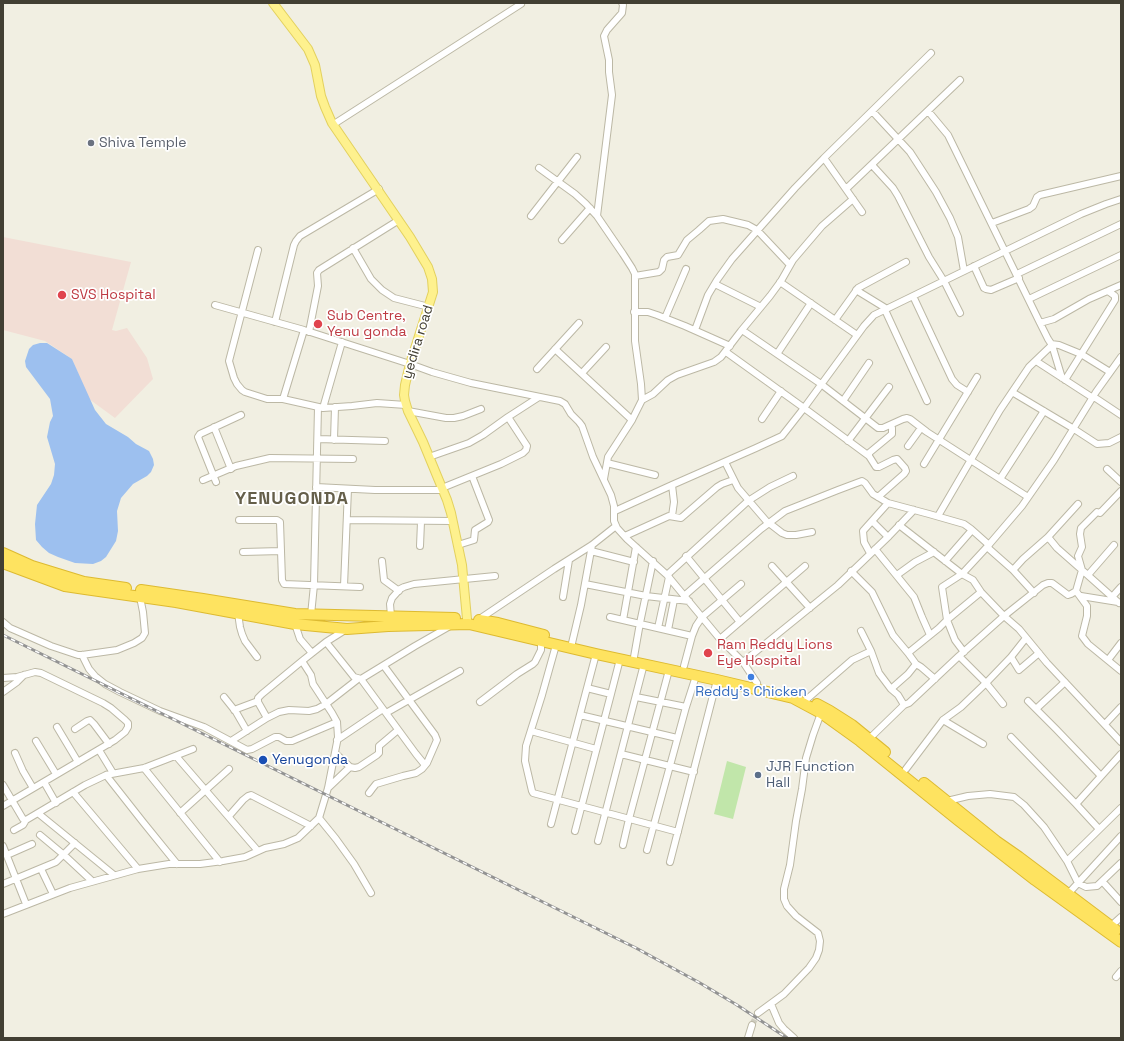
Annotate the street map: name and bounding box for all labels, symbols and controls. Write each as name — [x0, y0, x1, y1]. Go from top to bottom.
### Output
place label: Shiva Temple — [99, 135, 186, 151]
marker: Shiva Temple — [86, 138, 96, 148]
place label: SVS Hospital — [71, 287, 156, 303]
marker: SVS Hospital — [56, 289, 68, 301]
street label: yedira road — [399, 303, 437, 381]
place label: Sub Centre, Yenu gonda — [327, 308, 407, 340]
marker: Sub Centre, Yenu gonda — [312, 318, 324, 330]
district label: YENUGONDA — [235, 488, 349, 510]
place label: Ram Reddy Lions Eye Hospital — [717, 637, 833, 670]
marker: Ram Reddy Lions Eye Hospital — [702, 647, 714, 659]
marker: Reddy's Chicken — [746, 672, 756, 682]
place label: Reddy's Chicken — [695, 684, 807, 700]
place label: Yenugonda — [272, 752, 348, 768]
marker: Yenugonda — [257, 754, 269, 766]
place label: JJR Function Hall — [766, 759, 855, 792]
marker: JJR Function Hall — [753, 770, 763, 780]

